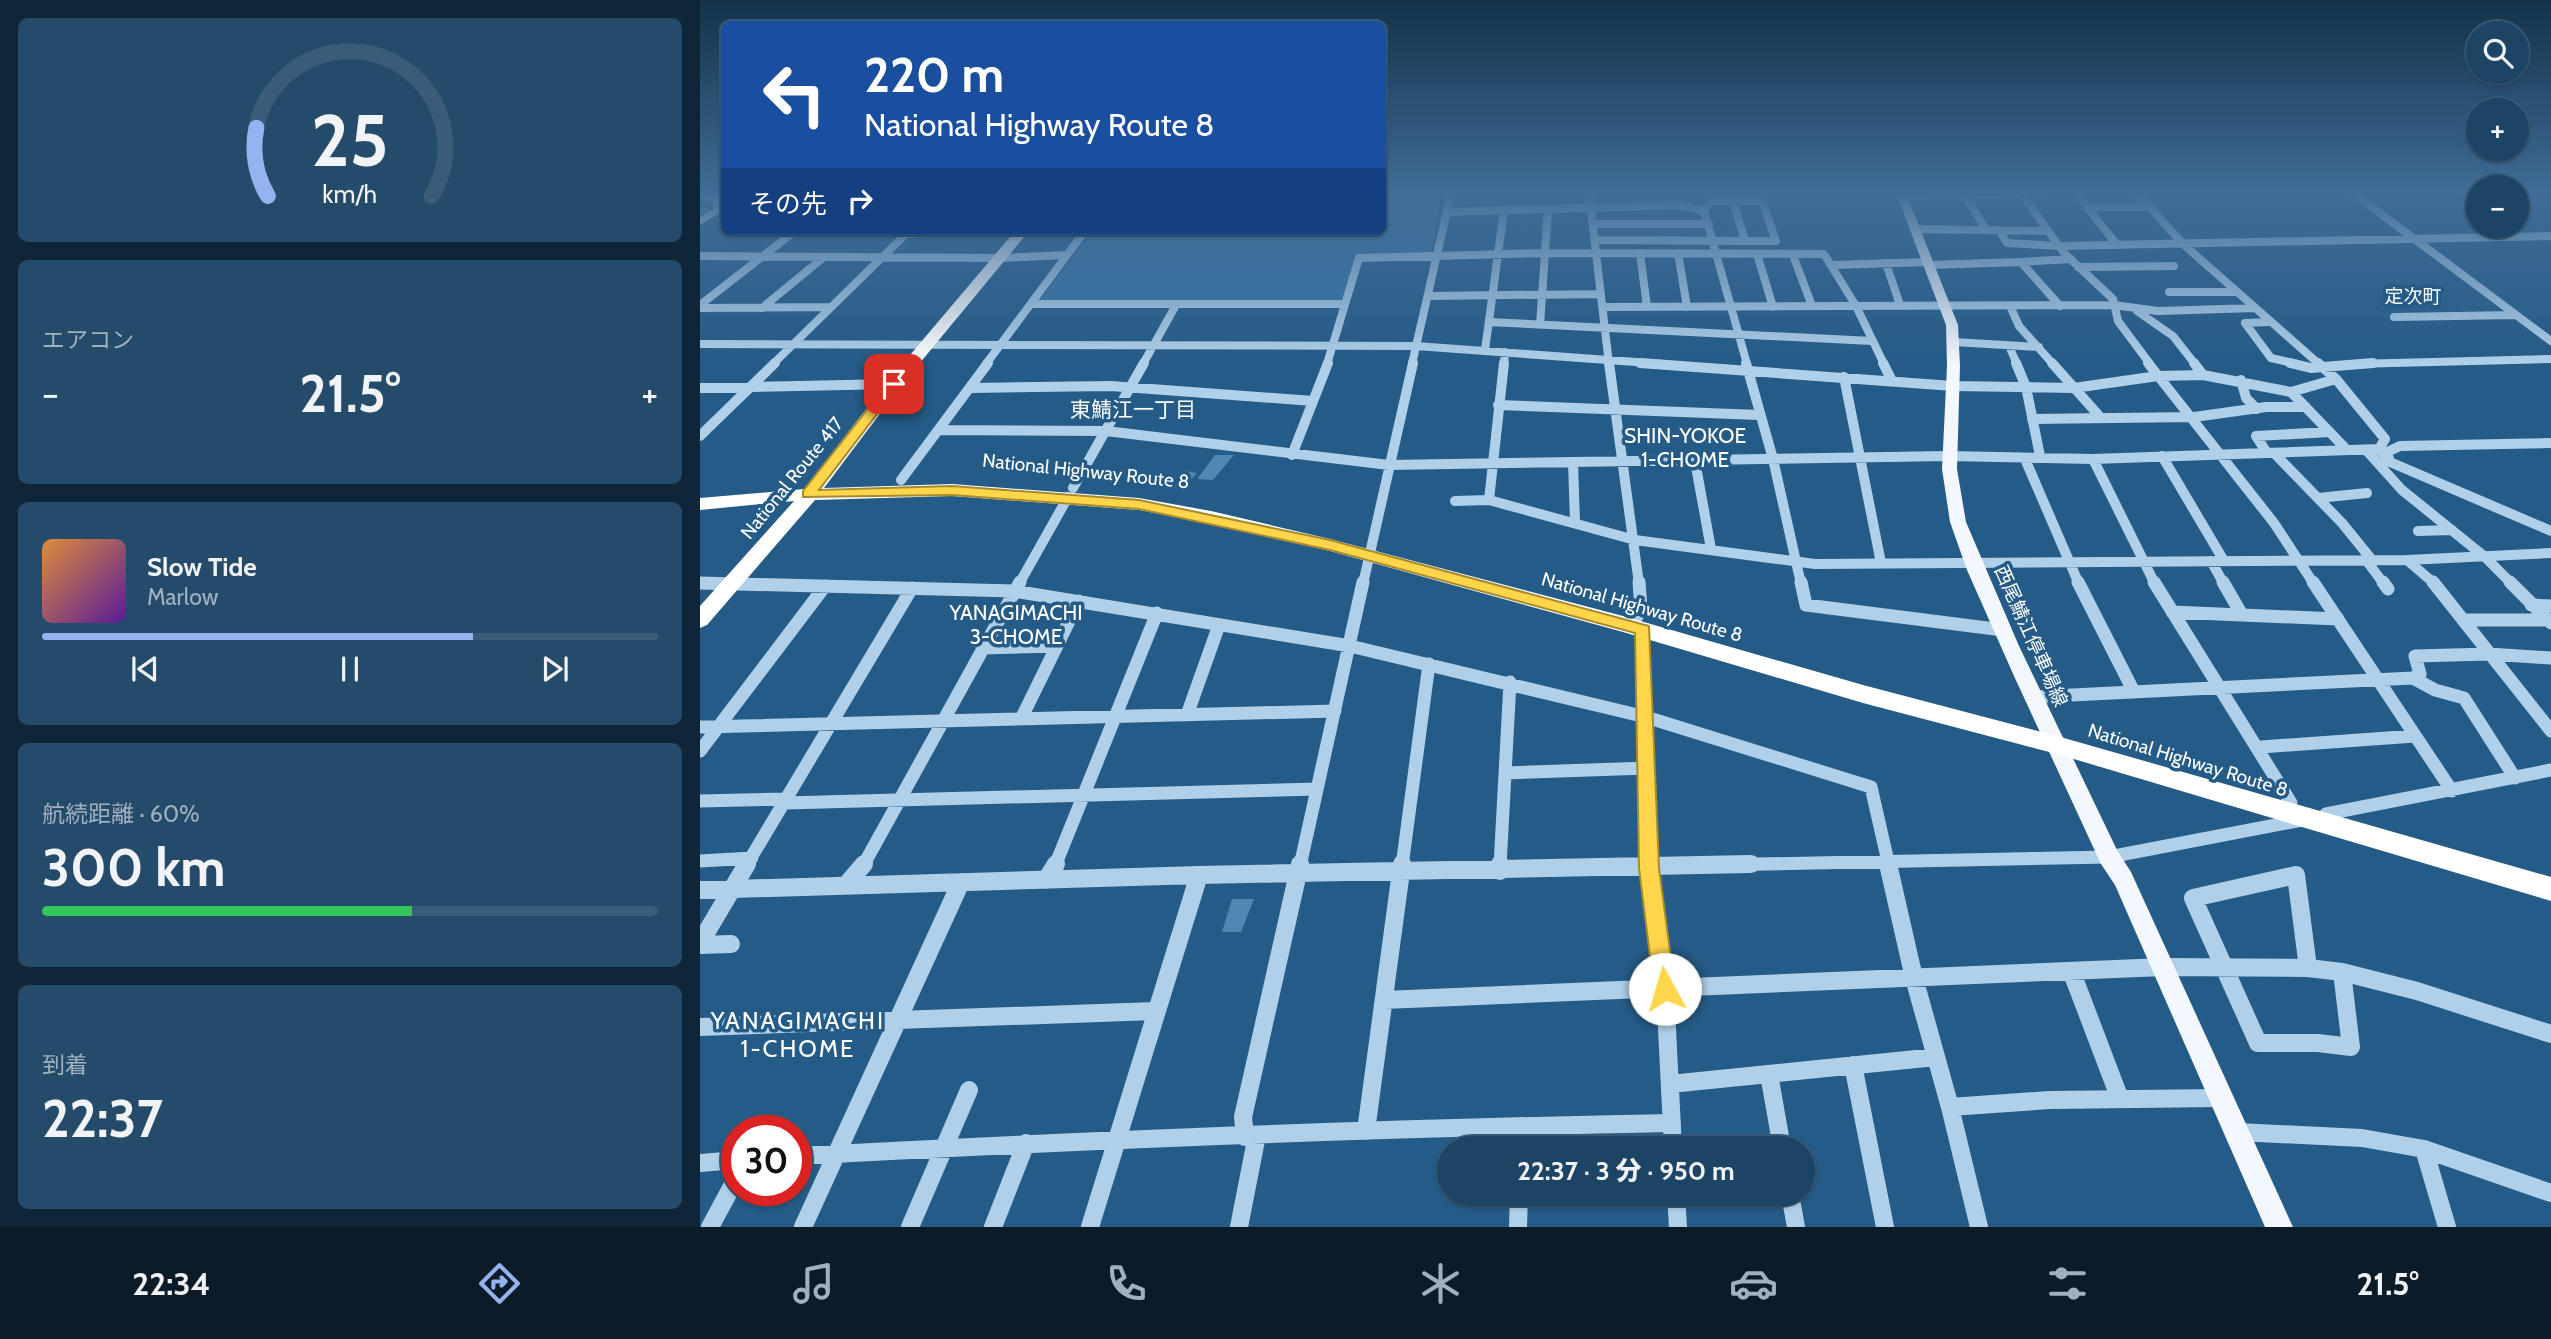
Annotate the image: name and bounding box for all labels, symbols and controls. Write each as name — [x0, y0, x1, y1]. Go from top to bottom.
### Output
map controls — [2466, 21, 2529, 238]
button: search — [2466, 21, 2529, 84]
text: 220 m — [864, 45, 1004, 104]
icon: left — [749, 49, 840, 140]
text: 25 — [311, 96, 389, 184]
button: + — [2466, 98, 2529, 161]
text: National Highway Route 8 — [864, 105, 1214, 144]
button: − — [2466, 175, 2529, 238]
text: km/h — [323, 179, 377, 209]
icon: right — [841, 182, 879, 220]
text: その先 — [749, 188, 827, 220]
district label: 定次町 — [2384, 285, 2442, 308]
text: エアコン — [42, 326, 134, 354]
pin — [864, 354, 924, 414]
text: 21.5° — [299, 362, 401, 425]
icon: arrive — [875, 365, 913, 403]
text: − — [42, 370, 59, 417]
text: + — [641, 370, 658, 417]
district label: 東鯖江一丁目 — [1070, 397, 1196, 422]
street label: National Route 417 — [736, 412, 848, 544]
district label: SHIN-YOKOE 1-CHOME — [1624, 423, 1746, 472]
street label: National Highway Route 8 — [981, 449, 1191, 493]
text: Slow Tide — [147, 551, 257, 583]
street label: 西尾鯖江停車場線 — [1990, 562, 2072, 710]
street label: National Highway Route 8 — [1539, 567, 1745, 647]
text: Marlow — [147, 583, 218, 611]
district label: YANAGIMACHI 3-CHOME — [948, 600, 1083, 649]
icon: previous — [126, 650, 164, 688]
icon: pause — [331, 650, 369, 688]
icon: next — [536, 650, 574, 688]
street label: National Highway Route 8 — [2085, 719, 2291, 801]
text: 航続距離 · 60% — [42, 800, 200, 828]
text: 300 km — [42, 836, 226, 899]
position arrow — [1628, 952, 1702, 1026]
district label: YANAGIMACHI 1-CHOME — [710, 1006, 885, 1063]
text: 到着 — [42, 1051, 88, 1079]
text: 22:37 — [42, 1087, 163, 1150]
speed limit sign: 30 — [721, 1115, 812, 1206]
text: 22:37 · 3 分 · 950 m — [1517, 1155, 1735, 1187]
icon: directions — [475, 1259, 524, 1308]
icon: music — [789, 1259, 838, 1308]
icon: phone — [1102, 1259, 1151, 1308]
icon: climate — [1416, 1259, 1465, 1308]
icon: car — [1729, 1259, 1778, 1308]
icon: filters — [2043, 1259, 2092, 1308]
text: 22:34 — [132, 1264, 210, 1303]
text: 21.5° — [2356, 1264, 2419, 1303]

